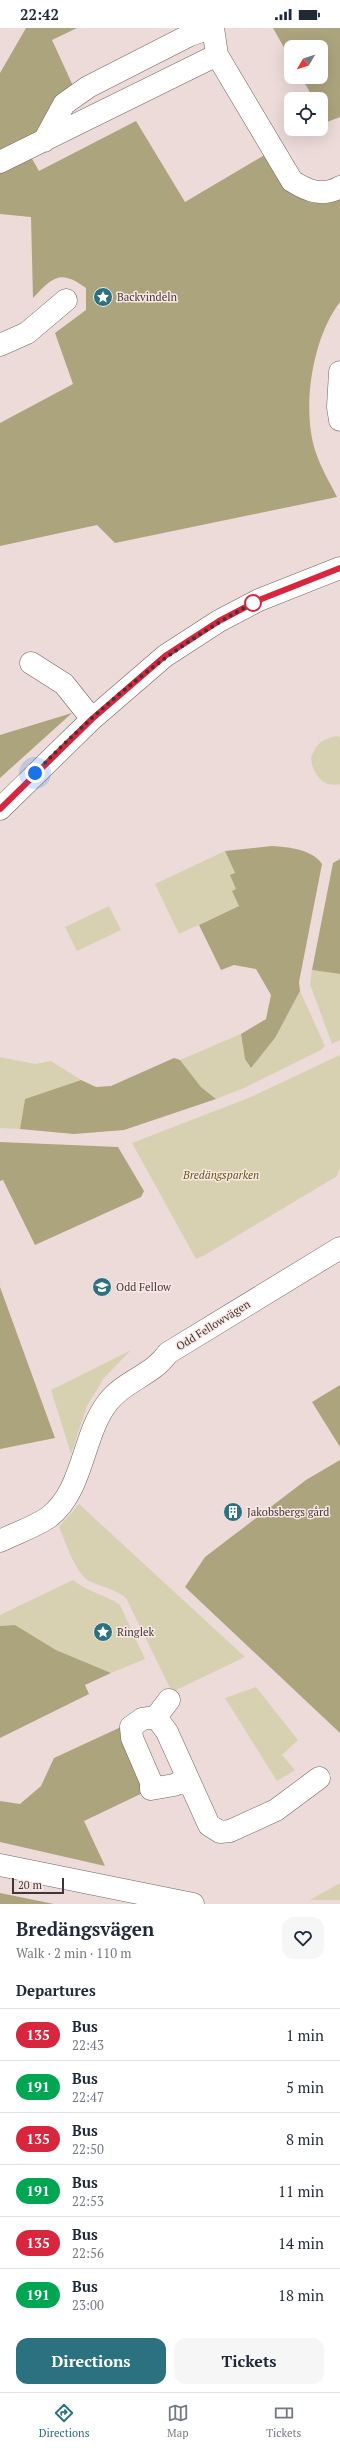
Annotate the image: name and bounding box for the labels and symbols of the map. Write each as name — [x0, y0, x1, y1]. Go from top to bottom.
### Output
north arrow — [284, 40, 328, 84]
place icon: Backvindeln — [92, 286, 114, 308]
place label: Backvindeln — [117, 290, 177, 304]
unlabelled marker — [244, 594, 262, 612]
your location — [25, 763, 45, 783]
park label: Bredängsparken — [182, 1168, 259, 1182]
school or university icon: Odd Fellow — [91, 1276, 113, 1298]
place label: Odd Fellow — [116, 1280, 172, 1294]
street label: Odd Fellowvägen — [173, 1296, 253, 1353]
building icon: Jakobsbergs gård — [222, 1501, 244, 1523]
place label: Jakobsbergs gård — [247, 1505, 329, 1519]
place icon: Ringlek — [92, 1621, 114, 1643]
place label: Ringlek — [117, 1625, 154, 1639]
scale bar — [12, 1876, 64, 1895]

